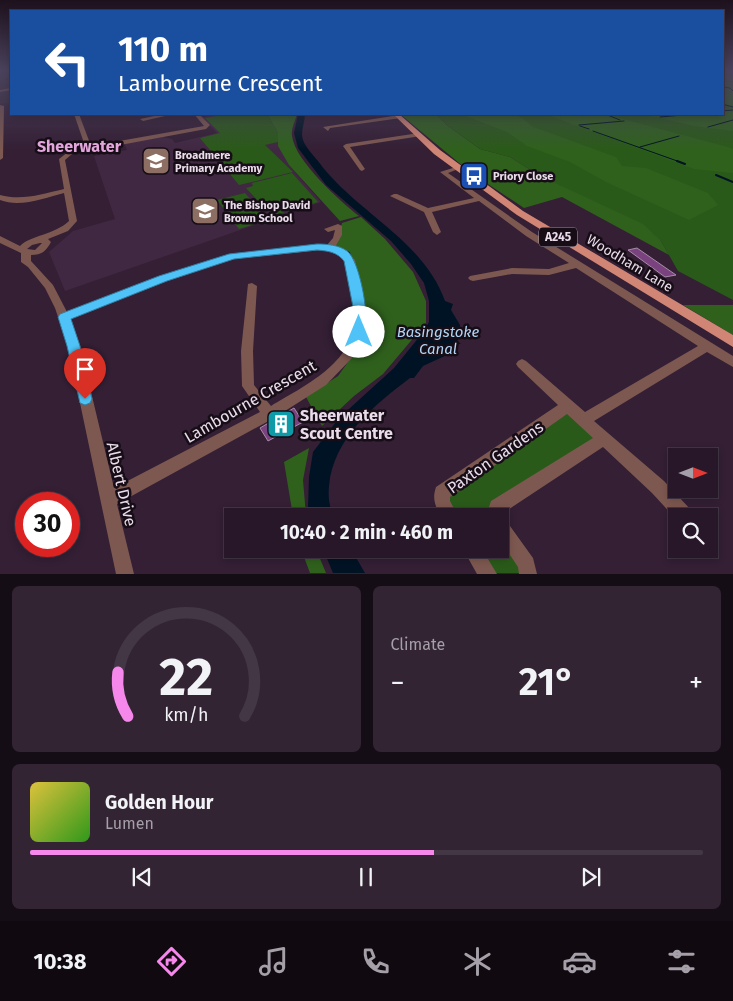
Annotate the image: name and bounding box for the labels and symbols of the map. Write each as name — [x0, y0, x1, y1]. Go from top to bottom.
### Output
district label: Sheerwater — [37, 137, 122, 156]
school or university icon: Broadmere Primary Academy — [141, 146, 171, 176]
place label: Broadmere Primary Academy — [175, 149, 263, 175]
bus stop icon: Priory Close — [459, 161, 489, 191]
place label: Priory Close — [493, 170, 553, 183]
school or university icon: The Bishop David Brown School — [190, 196, 220, 226]
place label: The Bishop David Brown School — [224, 199, 310, 225]
road number: A245 — [539, 228, 577, 246]
street label: Woodham Lane — [583, 231, 676, 296]
position arrow — [332, 305, 384, 357]
water label: Basingstoke Canal — [397, 323, 480, 358]
pin — [64, 348, 106, 399]
street label: Lambourne Crescent — [181, 356, 320, 447]
place label: Sheerwater Scout Centre — [300, 406, 393, 443]
building icon: Sheerwater Scout Centre — [266, 409, 296, 439]
street label: Paxton Gardens — [444, 417, 547, 498]
street label: Albert Drive — [103, 440, 140, 528]
north arrow — [668, 448, 718, 498]
speed limit sign: 30 — [15, 492, 80, 557]

